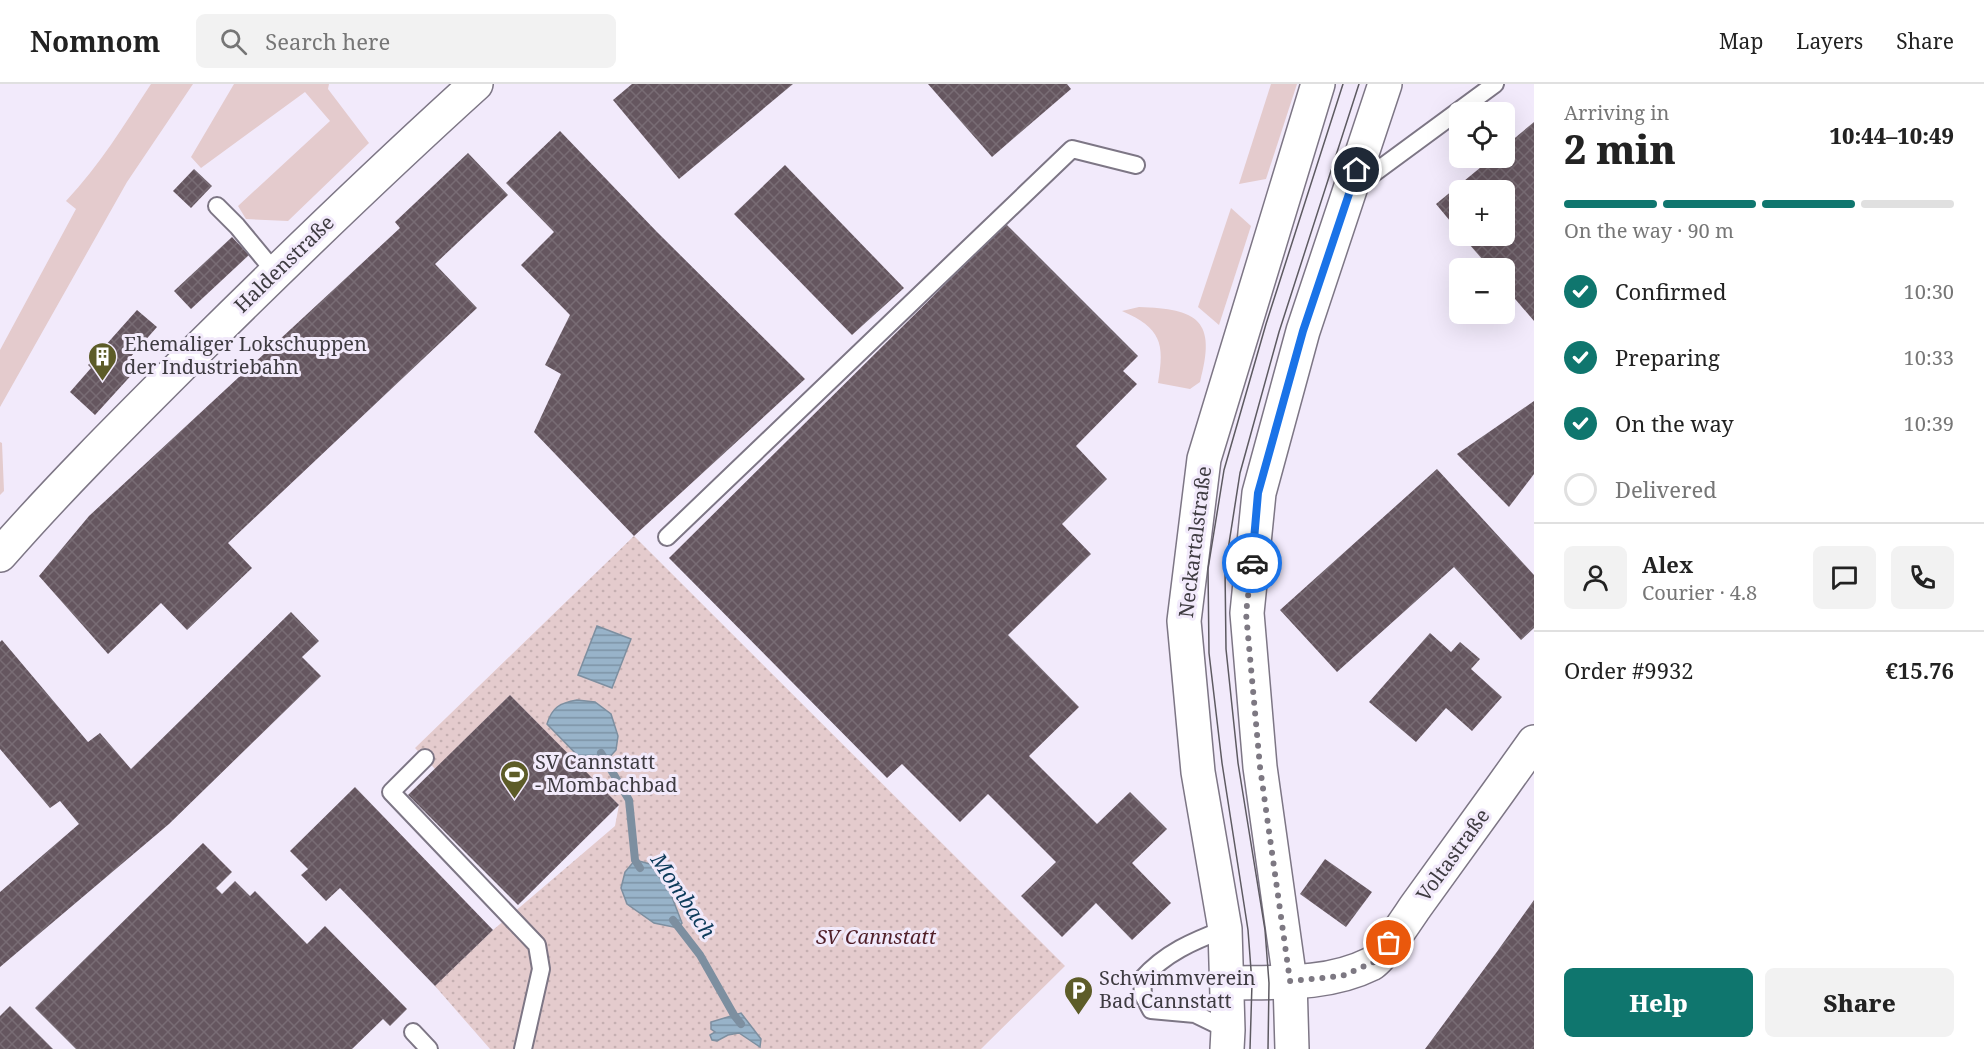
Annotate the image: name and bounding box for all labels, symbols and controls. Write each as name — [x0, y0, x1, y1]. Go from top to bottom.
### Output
search box — [196, 14, 616, 68]
text: Nomnom — [30, 22, 160, 60]
icon: search — [217, 25, 250, 58]
text: Search here — [265, 26, 390, 56]
text: Map — [1719, 27, 1763, 55]
text: Layers — [1796, 27, 1863, 55]
text: Share — [1896, 27, 1954, 55]
text: Arriving in — [1564, 99, 1669, 126]
map controls — [1449, 102, 1515, 324]
button: locate — [1449, 102, 1515, 168]
text: 10:44–10:49 — [1830, 120, 1954, 150]
text: 2 min — [1564, 122, 1676, 175]
pin — [1331, 144, 1382, 195]
icon: home — [1340, 153, 1373, 186]
button: + — [1449, 180, 1515, 246]
street label: Haldenstraße — [228, 209, 339, 318]
text: On the way · 90 m — [1564, 217, 1734, 244]
button: − — [1449, 258, 1515, 324]
icon: check — [1564, 275, 1597, 308]
text: Confirmed — [1615, 276, 1726, 306]
text: 10:30 — [1904, 278, 1954, 305]
place label: Ehemaliger Lokschuppen der Industriebahn — [124, 330, 367, 380]
building icon: Ehemaliger Lokschuppen der Industriebahn — [87, 340, 119, 382]
icon: check — [1564, 341, 1597, 374]
text: Preparing — [1615, 342, 1720, 372]
text: 10:33 — [1904, 344, 1954, 371]
icon: check — [1564, 407, 1597, 440]
text: On the way — [1615, 408, 1734, 438]
text: 10:39 — [1904, 410, 1954, 437]
street label: Neckartalstraße — [1172, 465, 1217, 619]
text: Delivered — [1615, 474, 1717, 504]
courier — [1222, 533, 1282, 593]
button: person — [1564, 546, 1627, 609]
button: chat — [1813, 546, 1876, 609]
button: phone — [1891, 546, 1954, 609]
icon: car — [1236, 547, 1269, 580]
text: Alex — [1642, 549, 1693, 579]
text: Courier · 4.8 — [1642, 579, 1757, 606]
text: Order #9932 — [1564, 655, 1694, 685]
text: €15.76 — [1886, 655, 1954, 685]
place label: SV Cannstatt - Mombachbad — [535, 748, 678, 798]
sports icon: SV Cannstatt - Mombachbad — [498, 758, 530, 800]
street label: Voltastraße — [1410, 803, 1495, 906]
water label: Mombach — [644, 846, 723, 944]
pin — [1363, 917, 1414, 968]
park label: SV Cannstatt — [816, 923, 937, 950]
icon: bag — [1372, 926, 1405, 959]
place label: Schwimmverein Bad Cannstatt — [1099, 964, 1256, 1014]
button: Help — [1564, 968, 1753, 1037]
button: Share — [1765, 968, 1954, 1037]
parking icon: Schwimmverein Bad Cannstatt — [1062, 974, 1094, 1016]

